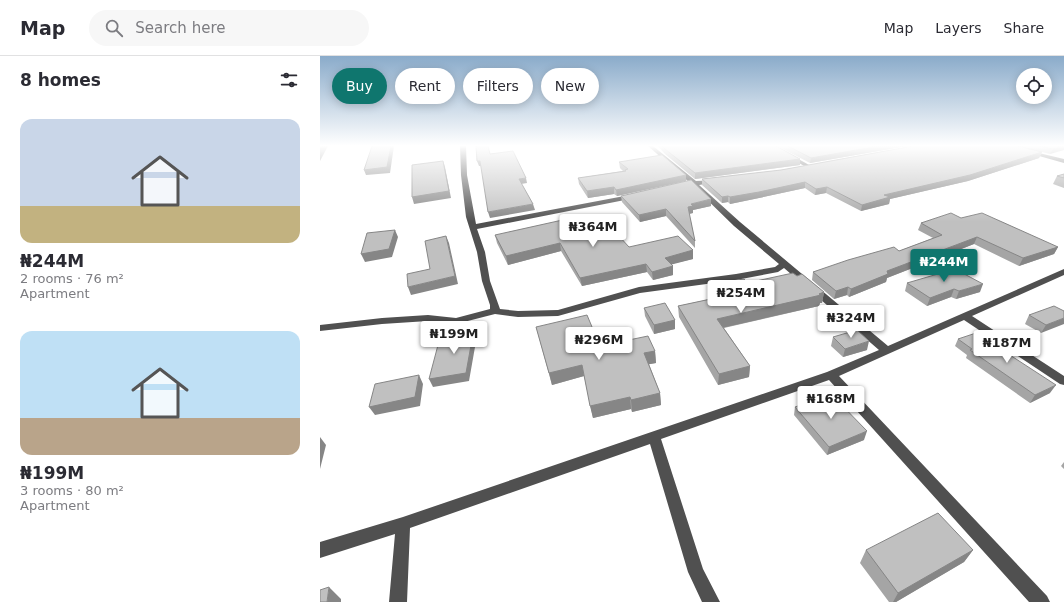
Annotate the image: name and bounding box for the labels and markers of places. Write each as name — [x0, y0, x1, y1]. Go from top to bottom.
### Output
pin: ₦364M — [565, 214, 621, 248]
pin: ₦244M — [916, 249, 972, 283]
pin: ₦254M — [713, 280, 769, 314]
pin: ₦324M — [823, 305, 879, 339]
pin: ₦199M — [426, 321, 482, 355]
pin: ₦296M — [571, 327, 627, 361]
pin: ₦187M — [979, 330, 1035, 364]
pin: ₦168M — [803, 386, 859, 420]

